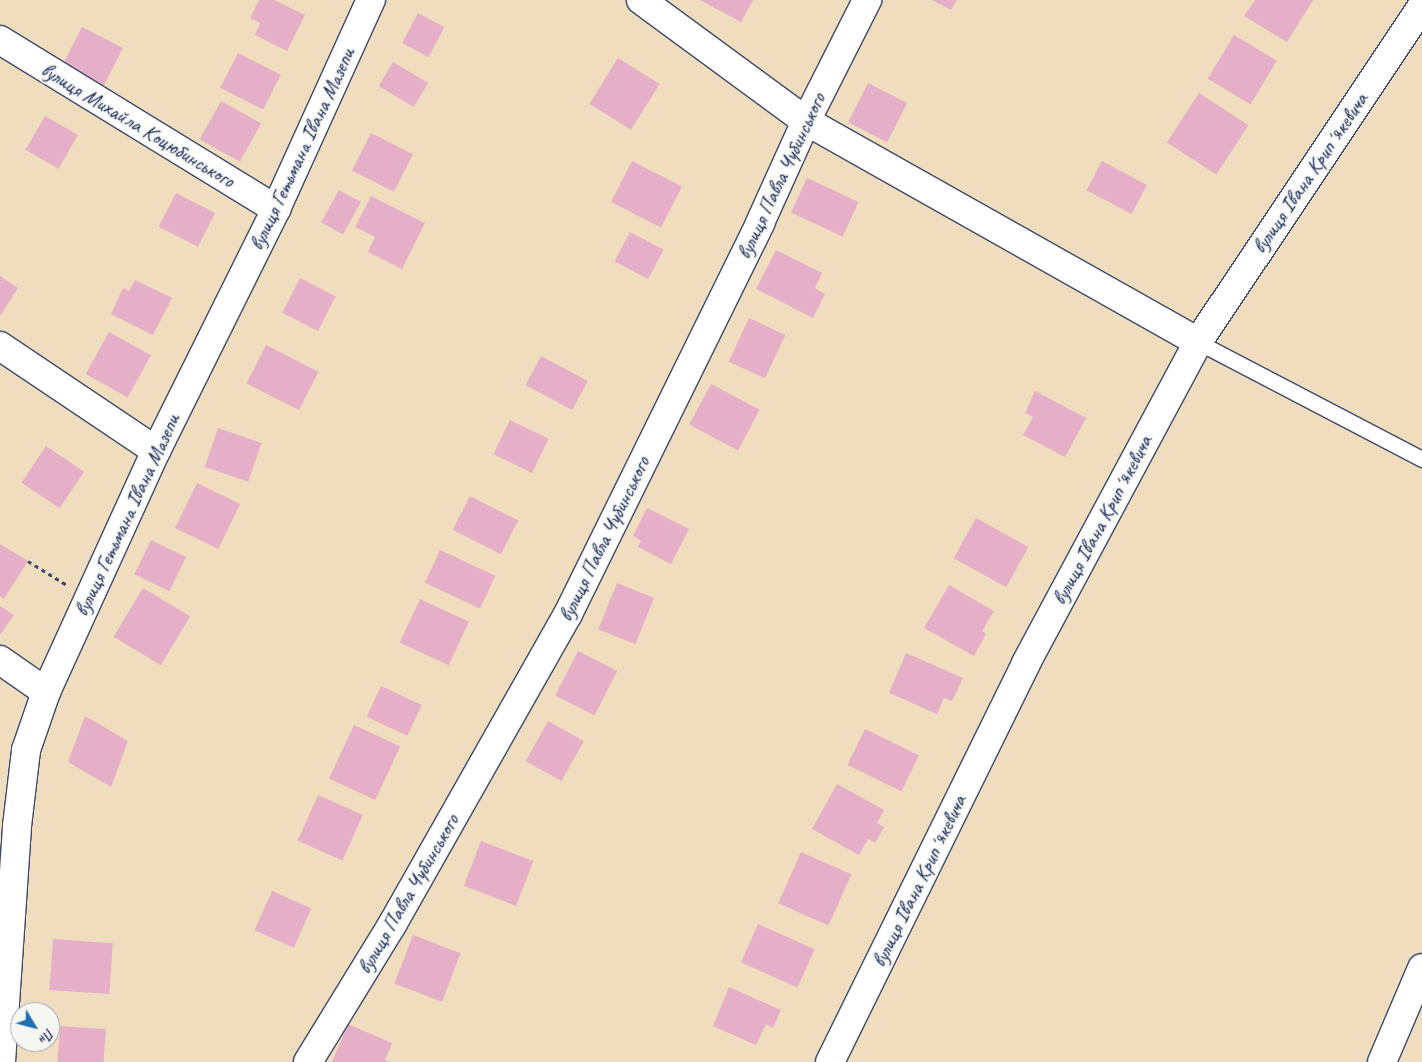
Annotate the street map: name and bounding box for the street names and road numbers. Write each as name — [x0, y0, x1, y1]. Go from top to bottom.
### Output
street label: вулиця Гетьмана Івана Мазепи — [244, 44, 360, 254]
street label: вулиця Михайла Коцюбинського — [38, 58, 238, 192]
street label: вулиця Івана Крипʼякевича — [1247, 87, 1373, 259]
street label: вулиця Павла Чубинського — [731, 88, 831, 264]
street label: вулиця Гетьмана Івана Мазепи — [69, 410, 185, 620]
street label: вулиця Івана Крипʼякевича — [1046, 430, 1158, 610]
street label: вулиця Павла Чубинського — [553, 451, 655, 627]
street label: вулиця Івана Крипʼякевича — [866, 790, 972, 972]
street label: вулиця Павла Чубинського — [351, 809, 465, 979]

